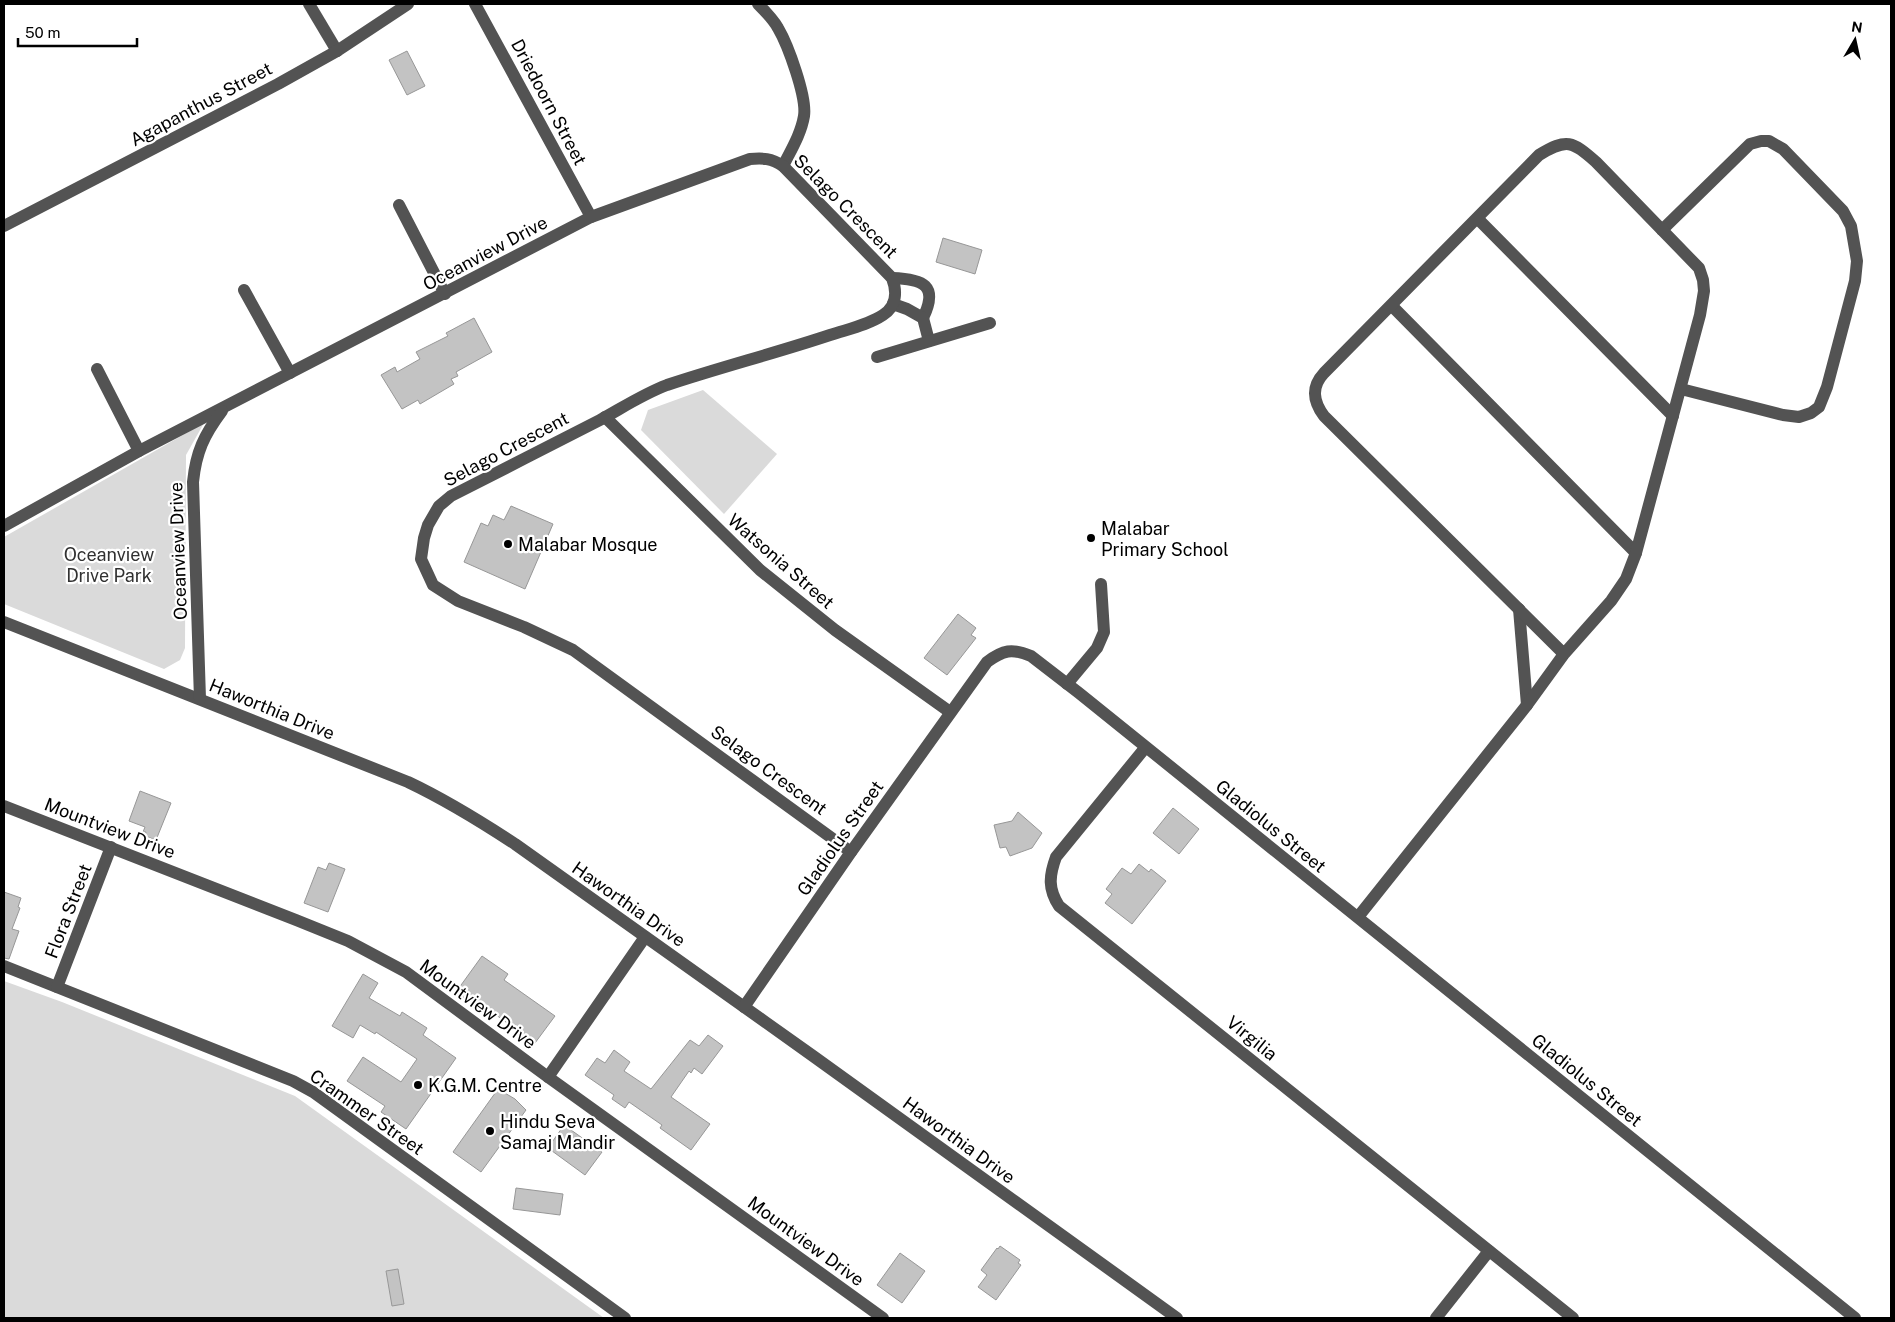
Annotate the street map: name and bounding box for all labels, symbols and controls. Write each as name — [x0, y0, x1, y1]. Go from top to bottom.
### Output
scale bar — [18, 15, 136, 47]
north arrow — [1830, 15, 1880, 65]
text: N — [1850, 18, 1864, 36]
text: 50 m — [25, 24, 60, 41]
street label: Driedoorn Street — [507, 35, 591, 169]
street label: Agapanthus Street — [126, 58, 276, 150]
street label: Selago Crescent — [790, 150, 902, 262]
street label: Oceanview Drive — [419, 211, 551, 295]
street label: Selago Crescent — [440, 407, 572, 491]
street label: Oceanview Drive — [165, 482, 191, 620]
street label: Watsonia Street — [724, 509, 838, 613]
place label: Malabar Primary School — [1101, 518, 1229, 560]
marker: Malabar Primary School — [1085, 532, 1097, 544]
place label: Malabar Mosque — [518, 534, 658, 555]
marker: Malabar Mosque — [502, 538, 514, 550]
park label: Oceanview Drive Park — [64, 544, 154, 586]
street label: Haworthia Drive — [206, 674, 338, 744]
street label: Selago Crescent — [707, 721, 831, 819]
street label: Gladiolus Street — [1212, 775, 1330, 877]
street label: Gladiolus Street — [793, 776, 887, 900]
street label: Mountview Drive — [42, 793, 178, 863]
street label: Haworthia Drive — [568, 857, 690, 951]
street label: Flora Street — [40, 861, 96, 961]
street label: Mountview Drive — [416, 955, 540, 1053]
street label: Virgilia — [1222, 1011, 1282, 1065]
street label: Gladiolus Street — [1528, 1029, 1646, 1131]
street label: Crammer Street — [306, 1065, 428, 1159]
place label: K.G.M. Centre — [428, 1075, 542, 1096]
marker: K.G.M. Centre — [412, 1079, 424, 1091]
street label: Haworthia Drive — [899, 1092, 1019, 1188]
place label: Hindu Seva Samaj Mandir — [500, 1111, 615, 1153]
marker: Hindu Seva Samaj Mandir — [484, 1125, 496, 1137]
street label: Mountview Drive — [744, 1192, 868, 1290]

